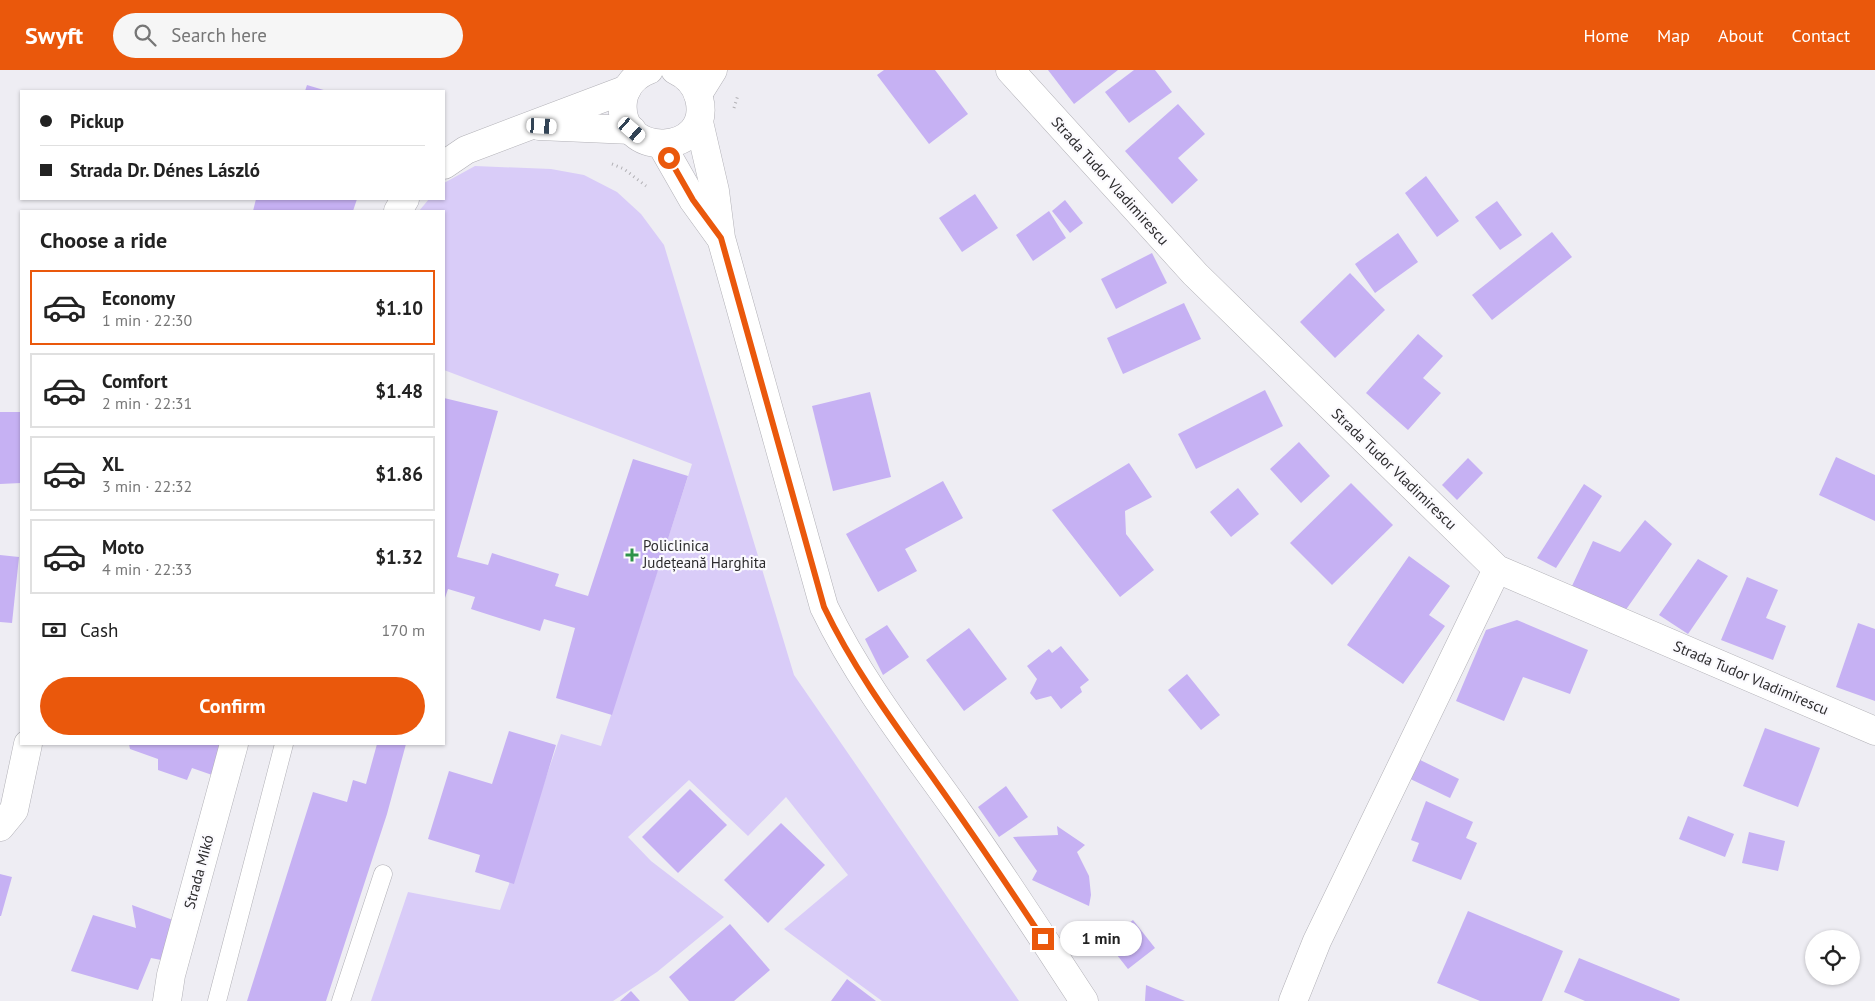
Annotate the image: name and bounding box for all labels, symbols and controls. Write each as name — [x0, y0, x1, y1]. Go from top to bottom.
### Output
search box — [113, 13, 463, 58]
text: Swyft — [25, 20, 83, 51]
icon: search — [131, 21, 159, 49]
text: Search here — [171, 23, 267, 47]
text: Home — [1583, 24, 1629, 47]
text: Map — [1657, 24, 1690, 47]
text: About — [1718, 24, 1764, 47]
text: Contact — [1792, 24, 1850, 47]
text: Pickup — [70, 109, 124, 133]
street label: Strada Tudor Vladimirescu — [1048, 112, 1173, 249]
car — [615, 114, 648, 146]
car — [526, 118, 557, 134]
route start — [658, 147, 680, 169]
text: Strada Dr. Dénes László — [70, 158, 260, 182]
text: Choose a ride — [40, 226, 167, 254]
icon: car — [42, 285, 87, 330]
text: Economy — [102, 286, 175, 310]
text: $1.10 — [375, 296, 423, 320]
text: 1 min · 22:30 — [102, 310, 192, 330]
icon: car — [42, 368, 87, 413]
text: Comfort — [102, 369, 168, 393]
text: $1.48 — [375, 379, 423, 403]
text: 2 min · 22:31 — [102, 393, 192, 413]
street label: Strada Tudor Vladimirescu — [1328, 404, 1461, 533]
icon: car — [42, 451, 87, 496]
text: XL — [102, 452, 124, 476]
text: $1.86 — [375, 462, 423, 486]
text: 3 min · 22:32 — [102, 476, 192, 496]
icon: car — [42, 534, 87, 579]
text: Moto — [102, 535, 144, 559]
place label: Policlinica Județeană Harghita — [642, 536, 766, 572]
text: $1.32 — [375, 545, 423, 569]
marker: Policlinica Județeană Harghita — [625, 548, 639, 562]
text: 4 min · 22:33 — [102, 559, 192, 579]
icon: cash — [40, 616, 68, 644]
text: Cash — [80, 618, 118, 642]
text: 170 m — [382, 620, 425, 640]
street label: Strada Tudor Vladimirescu — [1671, 636, 1832, 719]
button: Confirm — [40, 677, 425, 735]
street label: Strada Mikó — [179, 833, 218, 911]
callout: 1 min — [1060, 922, 1143, 956]
route end — [1032, 928, 1054, 950]
text: 1 min — [1081, 928, 1121, 948]
map controls — [1805, 930, 1860, 985]
button: locate — [1805, 930, 1860, 985]

